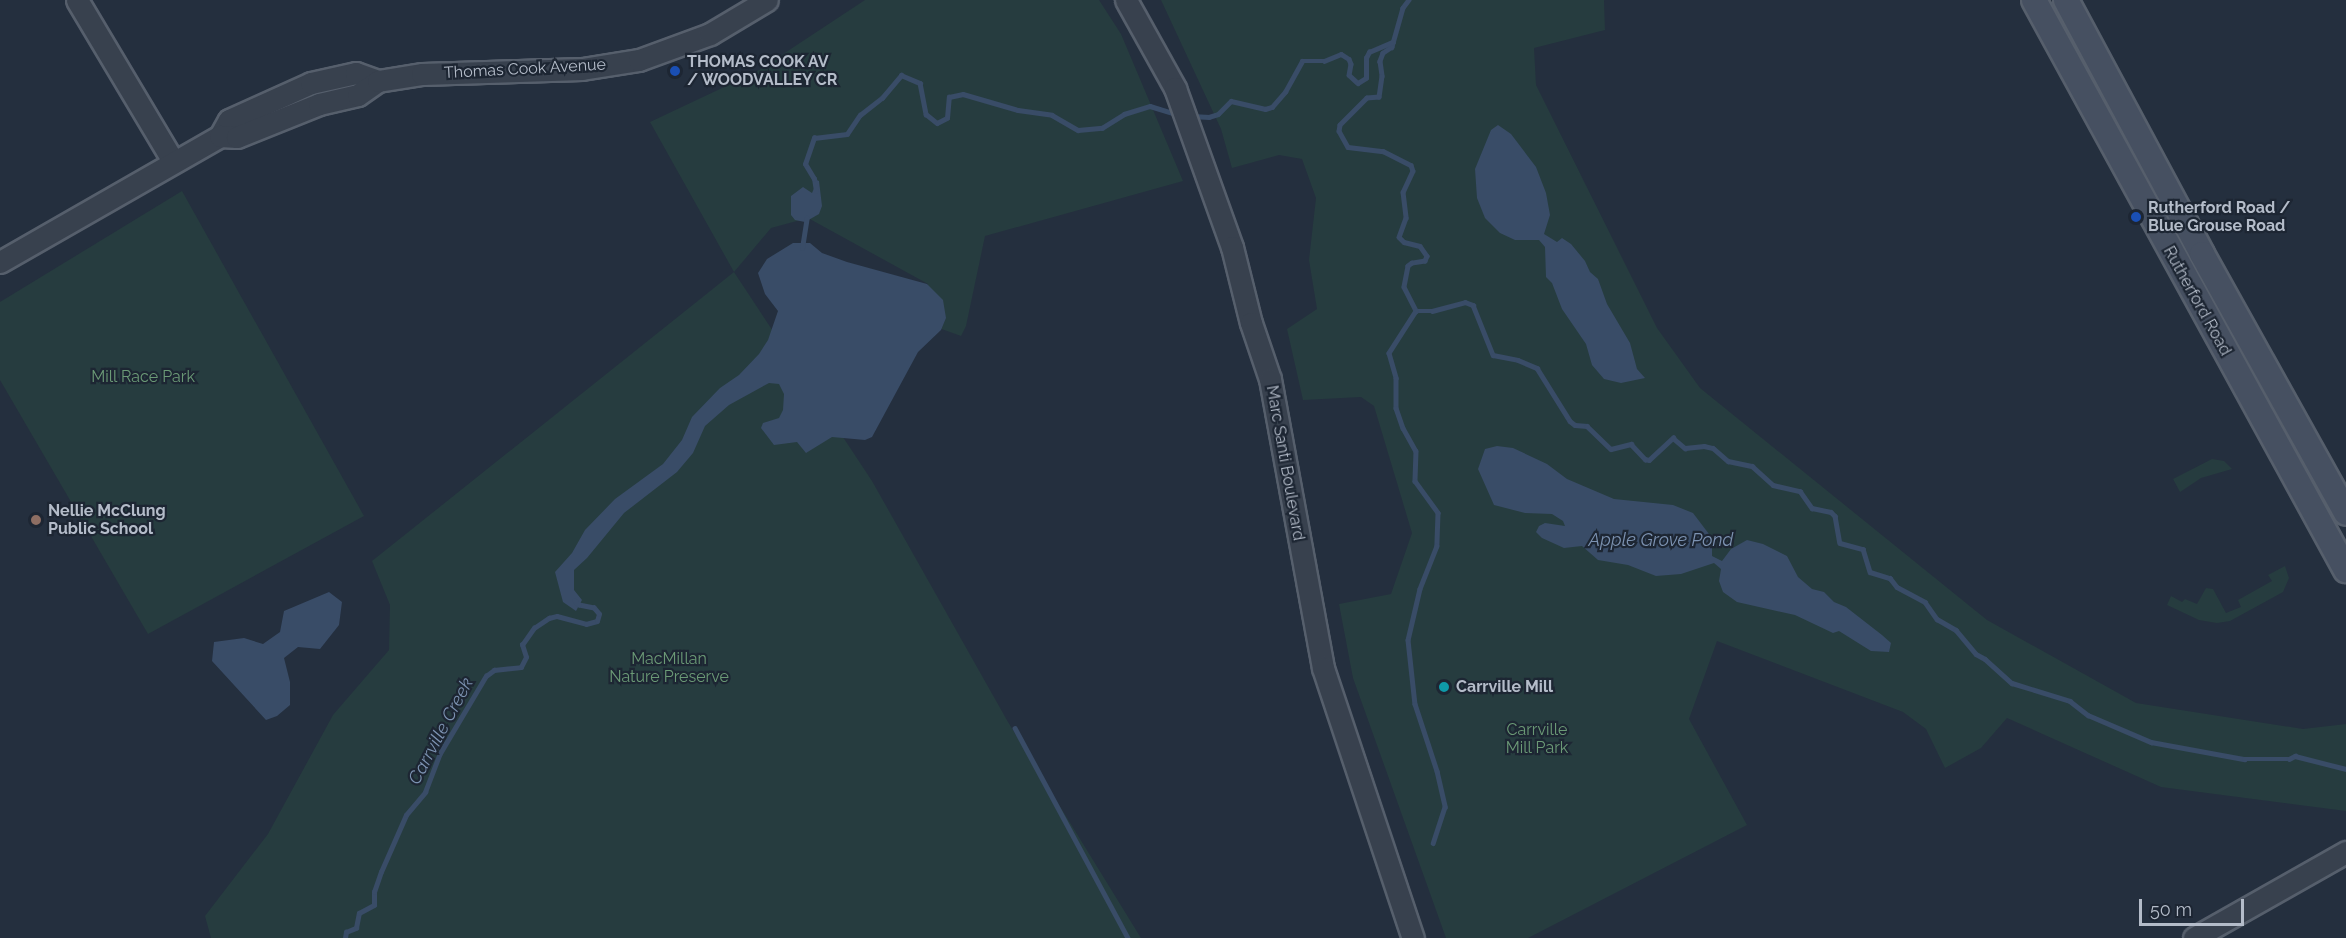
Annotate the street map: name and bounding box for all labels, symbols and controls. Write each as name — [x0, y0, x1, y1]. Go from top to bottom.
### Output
place label: THOMAS COOK AV / WOODVALLEY CR — [687, 52, 839, 90]
street label: Thomas Cook Avenue — [443, 55, 607, 83]
marker: THOMAS COOK AV / WOODVALLEY CR — [668, 64, 682, 78]
place label: Rutherford Road / Blue Grouse Road — [2148, 198, 2290, 236]
marker: Rutherford Road / Blue Grouse Road — [2129, 210, 2143, 224]
street label: Rutherford Road — [2159, 243, 2235, 359]
park label: Mill Race Park — [91, 367, 195, 387]
street label: Marc Santi Boulevard — [1262, 384, 1308, 542]
place label: Nellie McClung Public School — [48, 501, 166, 539]
marker: Nellie McClung Public School — [29, 513, 43, 527]
water label: Apple Grove Pond — [1589, 529, 1733, 551]
park label: MacMillan Nature Preserve — [609, 649, 729, 687]
water label: Carrville Creek — [404, 674, 478, 788]
place label: Carrville Mill — [1456, 677, 1553, 697]
marker: Carrville Mill — [1437, 680, 1451, 694]
park label: Carrville Mill Park — [1506, 720, 1568, 758]
scale bar — [2142, 887, 2247, 925]
text: 50 m — [2150, 899, 2192, 920]

